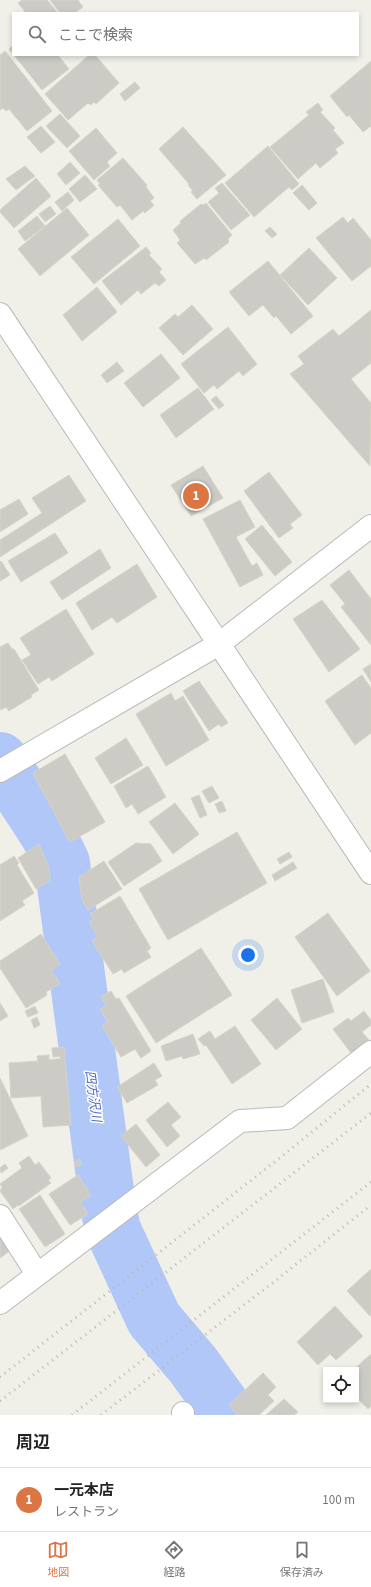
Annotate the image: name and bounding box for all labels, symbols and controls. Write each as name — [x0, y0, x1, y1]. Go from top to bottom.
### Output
search box — [12, 12, 359, 56]
icon: search — [26, 23, 48, 45]
text: ここで検索 — [58, 25, 133, 46]
pin: 1 — [183, 481, 209, 511]
your location — [238, 945, 258, 965]
water label: 四方沢川 — [80, 1069, 106, 1125]
map controls — [323, 1367, 359, 1403]
button: locate — [323, 1367, 359, 1403]
text: 周辺 — [16, 1431, 50, 1455]
text: 一元本店 — [54, 1480, 114, 1501]
text: 1 — [26, 1491, 32, 1509]
text: 100 m — [322, 1491, 355, 1509]
text: レストラン — [54, 1503, 119, 1521]
tab: 地図 — [47, 1539, 69, 1580]
tab: 経路 — [163, 1539, 185, 1580]
tab: 保存済み — [280, 1539, 324, 1580]

